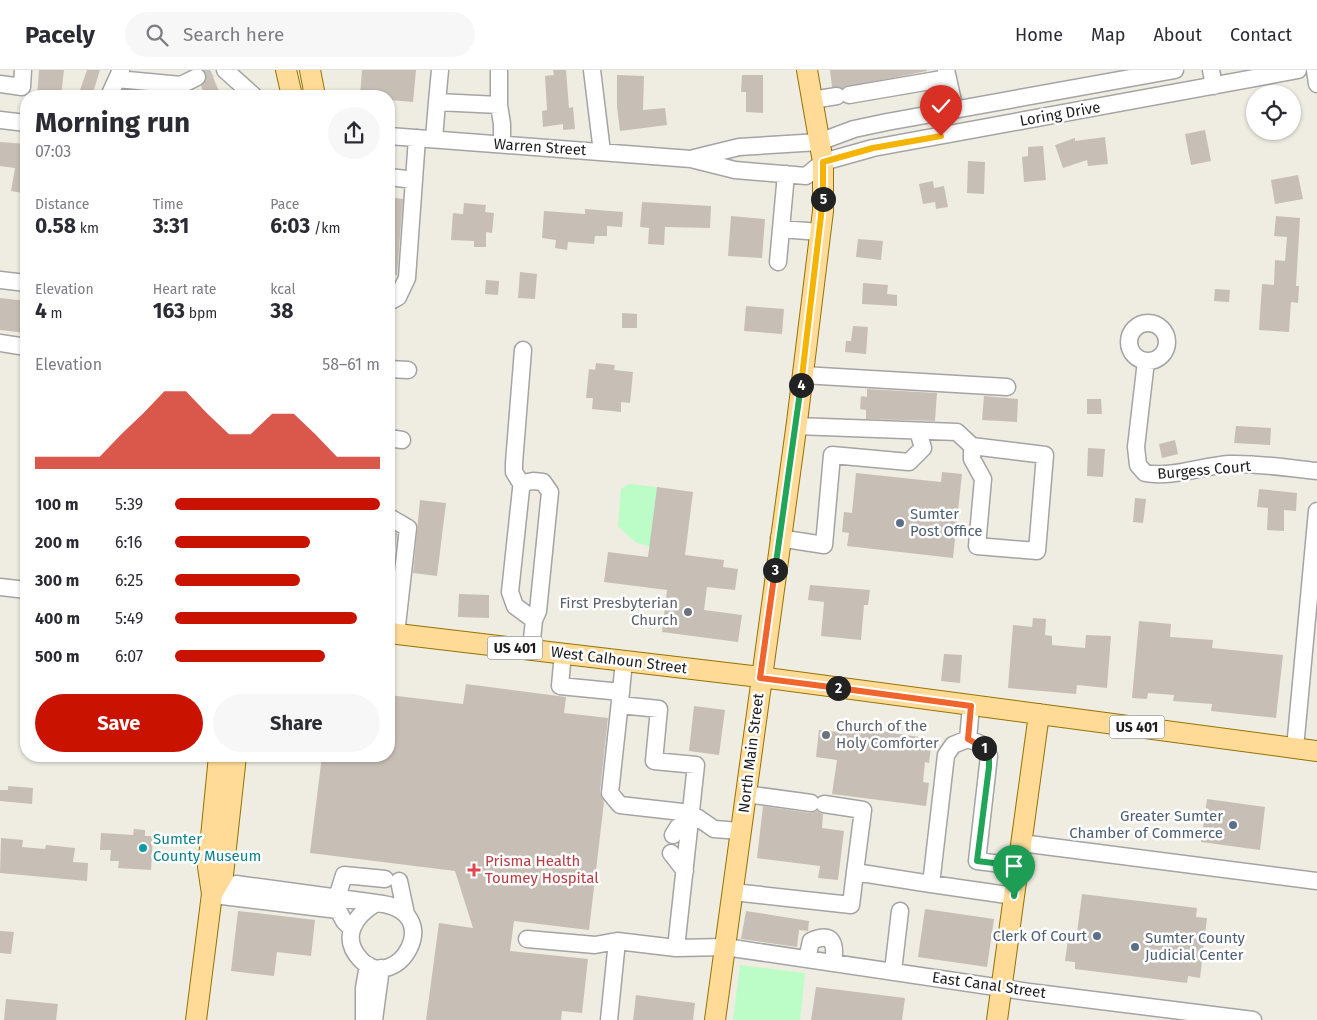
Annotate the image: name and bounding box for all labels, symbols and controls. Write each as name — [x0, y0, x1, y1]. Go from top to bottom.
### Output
search box — [125, 12, 475, 57]
text: Pacely — [25, 21, 95, 49]
icon: search — [143, 21, 171, 49]
text: Search here — [183, 23, 284, 46]
text: Home — [1015, 24, 1063, 46]
text: Map — [1091, 24, 1125, 46]
text: About — [1153, 24, 1202, 46]
text: Contact — [1230, 24, 1292, 46]
pin — [920, 85, 962, 136]
map controls — [1246, 85, 1301, 140]
button: locate — [1246, 85, 1301, 140]
icon: check — [927, 92, 955, 120]
street label: Loring Drive — [1018, 98, 1102, 130]
text: Morning run — [35, 106, 190, 139]
button: share — [328, 107, 380, 159]
street label: Warren Street — [493, 135, 588, 159]
text: 07:03 — [35, 142, 71, 161]
pin: 5 — [810, 186, 836, 212]
text: 5 — [820, 191, 827, 208]
text: Distance — [35, 196, 89, 213]
text: Time — [153, 196, 183, 213]
text: Pace — [270, 196, 299, 213]
text: 0.58 — [35, 213, 76, 239]
text: 3:31 — [153, 213, 189, 239]
text: 6:03 — [270, 213, 310, 239]
text: km — [76, 220, 99, 237]
text: /km — [310, 220, 340, 237]
text: Elevation — [35, 281, 94, 298]
text: Heart rate — [153, 281, 216, 298]
text: kcal — [270, 281, 296, 298]
text: 4 — [35, 298, 47, 324]
text: 163 — [153, 298, 185, 324]
text: 38 — [270, 298, 293, 324]
text: m — [47, 305, 63, 322]
text: bpm — [185, 305, 217, 322]
text: Elevation — [35, 355, 102, 374]
text: 58–61 m — [322, 355, 380, 374]
pin: 4 — [788, 372, 814, 398]
text: 4 — [798, 377, 805, 394]
street label: Burgess Court — [1157, 457, 1252, 483]
text: 100 m — [35, 495, 78, 514]
text: 5:39 — [115, 495, 143, 514]
place label: Sumter Post Office — [910, 505, 983, 540]
marker: Sumter Post Office — [894, 517, 906, 529]
text: 200 m — [35, 533, 79, 552]
text: 6:16 — [115, 533, 142, 552]
pin: 3 — [762, 558, 788, 582]
text: 3 — [772, 562, 779, 579]
text: 300 m — [35, 571, 79, 590]
text: 6:25 — [115, 571, 143, 590]
place label: First Presbyterian Church — [559, 594, 678, 629]
marker: First Presbyterian Church — [682, 606, 694, 618]
text: 400 m — [35, 609, 80, 628]
text: 5:49 — [115, 609, 143, 628]
road number: US 401 — [488, 636, 542, 660]
street label: West Calhoun Street — [550, 643, 689, 677]
text: 500 m — [35, 647, 80, 666]
text: 6:07 — [115, 647, 143, 666]
pin: 2 — [826, 676, 850, 700]
text: 2 — [835, 680, 842, 697]
street label: North Main Street — [735, 692, 767, 814]
button: Save — [35, 694, 203, 752]
button: Share — [213, 694, 380, 752]
road number: US 401 — [1110, 716, 1164, 739]
place label: Church of the Holy Comforter — [836, 717, 939, 752]
marker: Church of the Holy Comforter — [820, 729, 832, 741]
pin: 1 — [972, 736, 996, 760]
text: 1 — [981, 740, 988, 757]
place label: Greater Sumter Chamber of Commerce — [1069, 807, 1223, 842]
marker: Greater Sumter Chamber of Commerce — [1227, 819, 1239, 831]
place label: Sumter County Museum — [153, 830, 261, 865]
marker: Sumter County Museum — [137, 842, 149, 854]
pin — [993, 845, 1035, 896]
place label: Prisma Health Toumey Hospital — [485, 852, 599, 887]
icon: arrive — [1000, 852, 1028, 880]
marker: Prisma Health Toumey Hospital — [467, 863, 481, 877]
place label: Clerk Of Court — [993, 927, 1088, 945]
place label: Sumter County Judicial Center — [1145, 929, 1246, 964]
marker: Clerk Of Court — [1091, 930, 1103, 942]
marker: Sumter County Judicial Center — [1129, 941, 1141, 953]
street label: East Canal Street — [931, 968, 1048, 1002]

